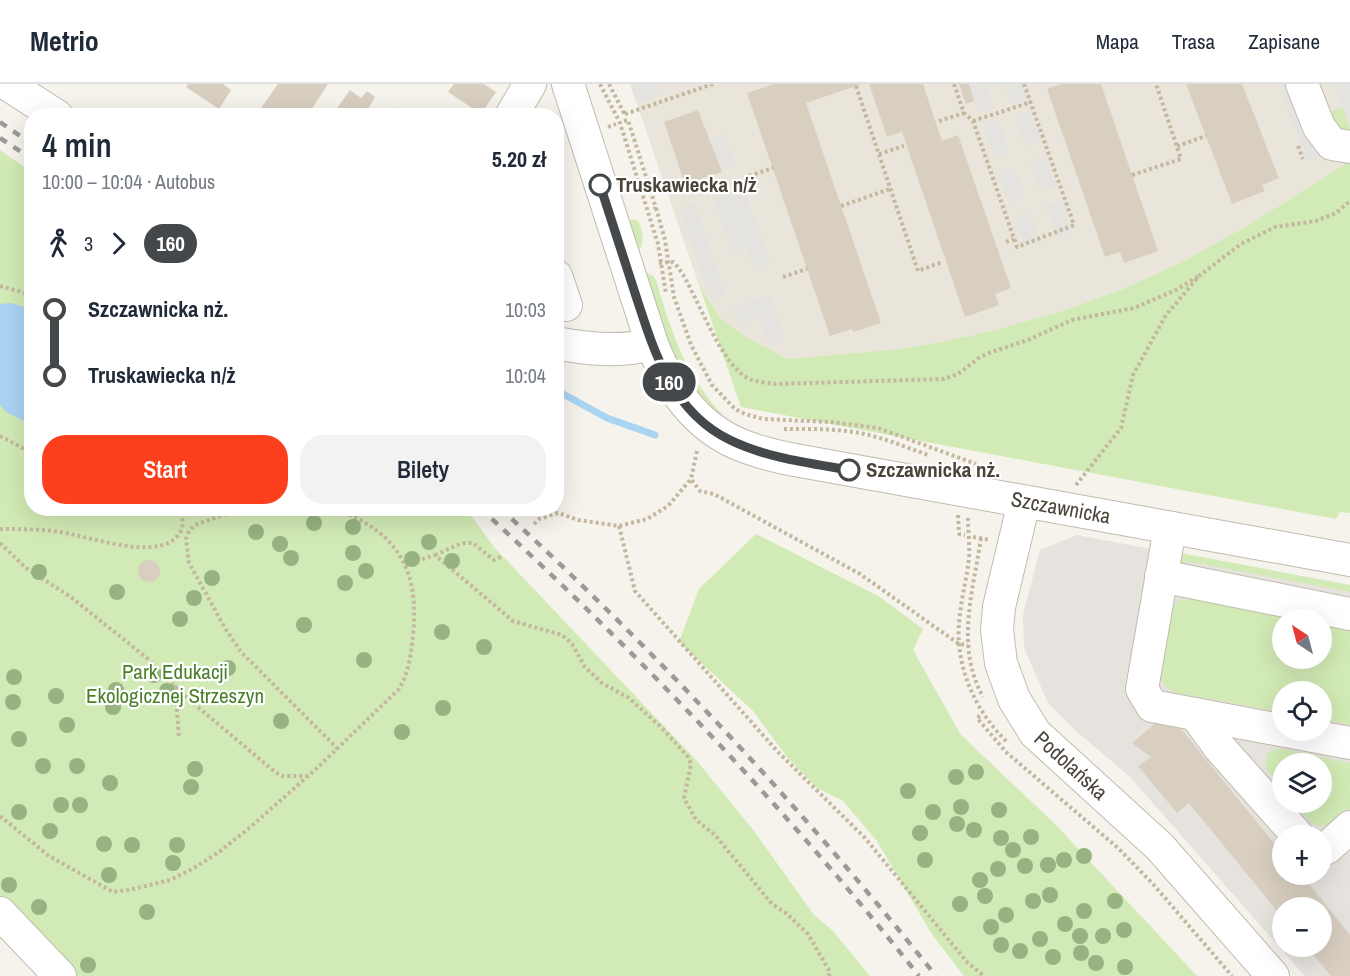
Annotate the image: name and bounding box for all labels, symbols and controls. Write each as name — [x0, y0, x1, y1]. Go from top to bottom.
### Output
text: Metrio — [30, 22, 99, 60]
text: Mapa — [1096, 27, 1139, 56]
text: Trasa — [1172, 27, 1215, 56]
text: Zapisane — [1248, 27, 1320, 56]
text: 4 min — [42, 123, 112, 167]
text: 5.20 zł — [492, 144, 546, 174]
text: 10:00 – 10:04 · Autobus — [42, 168, 215, 195]
place label: Truskawiecka n/ż — [616, 170, 757, 199]
marker: Truskawiecka n/ż — [589, 174, 611, 196]
icon: walk — [42, 227, 75, 260]
icon: forward — [102, 227, 135, 260]
text: 160 — [156, 229, 185, 258]
text: 3 — [84, 230, 93, 257]
text: Szczawnicka nż. — [88, 294, 228, 324]
text: 10:03 — [505, 296, 546, 323]
text: Truskawiecka n/ż — [88, 360, 235, 390]
text: 10:04 — [505, 362, 546, 389]
line badge: 160 — [634, 362, 704, 402]
text: 160 — [655, 368, 683, 397]
button: Start — [42, 435, 288, 504]
button: Bilety — [300, 435, 546, 504]
place label: Szczawnicka nż. — [866, 455, 1000, 484]
marker: Szczawnicka nż. — [838, 459, 860, 481]
street label: Szczawnicka — [1009, 484, 1113, 531]
north arrow — [1272, 609, 1332, 669]
map controls — [1272, 609, 1332, 957]
park label: Park Edukacji Ekologicznej Strzeszyn — [86, 657, 264, 710]
button: locate — [1272, 681, 1332, 741]
street label: Podolańska — [1028, 724, 1115, 807]
button: layers — [1272, 753, 1332, 813]
button: + — [1272, 825, 1332, 885]
button: − — [1272, 897, 1332, 957]

